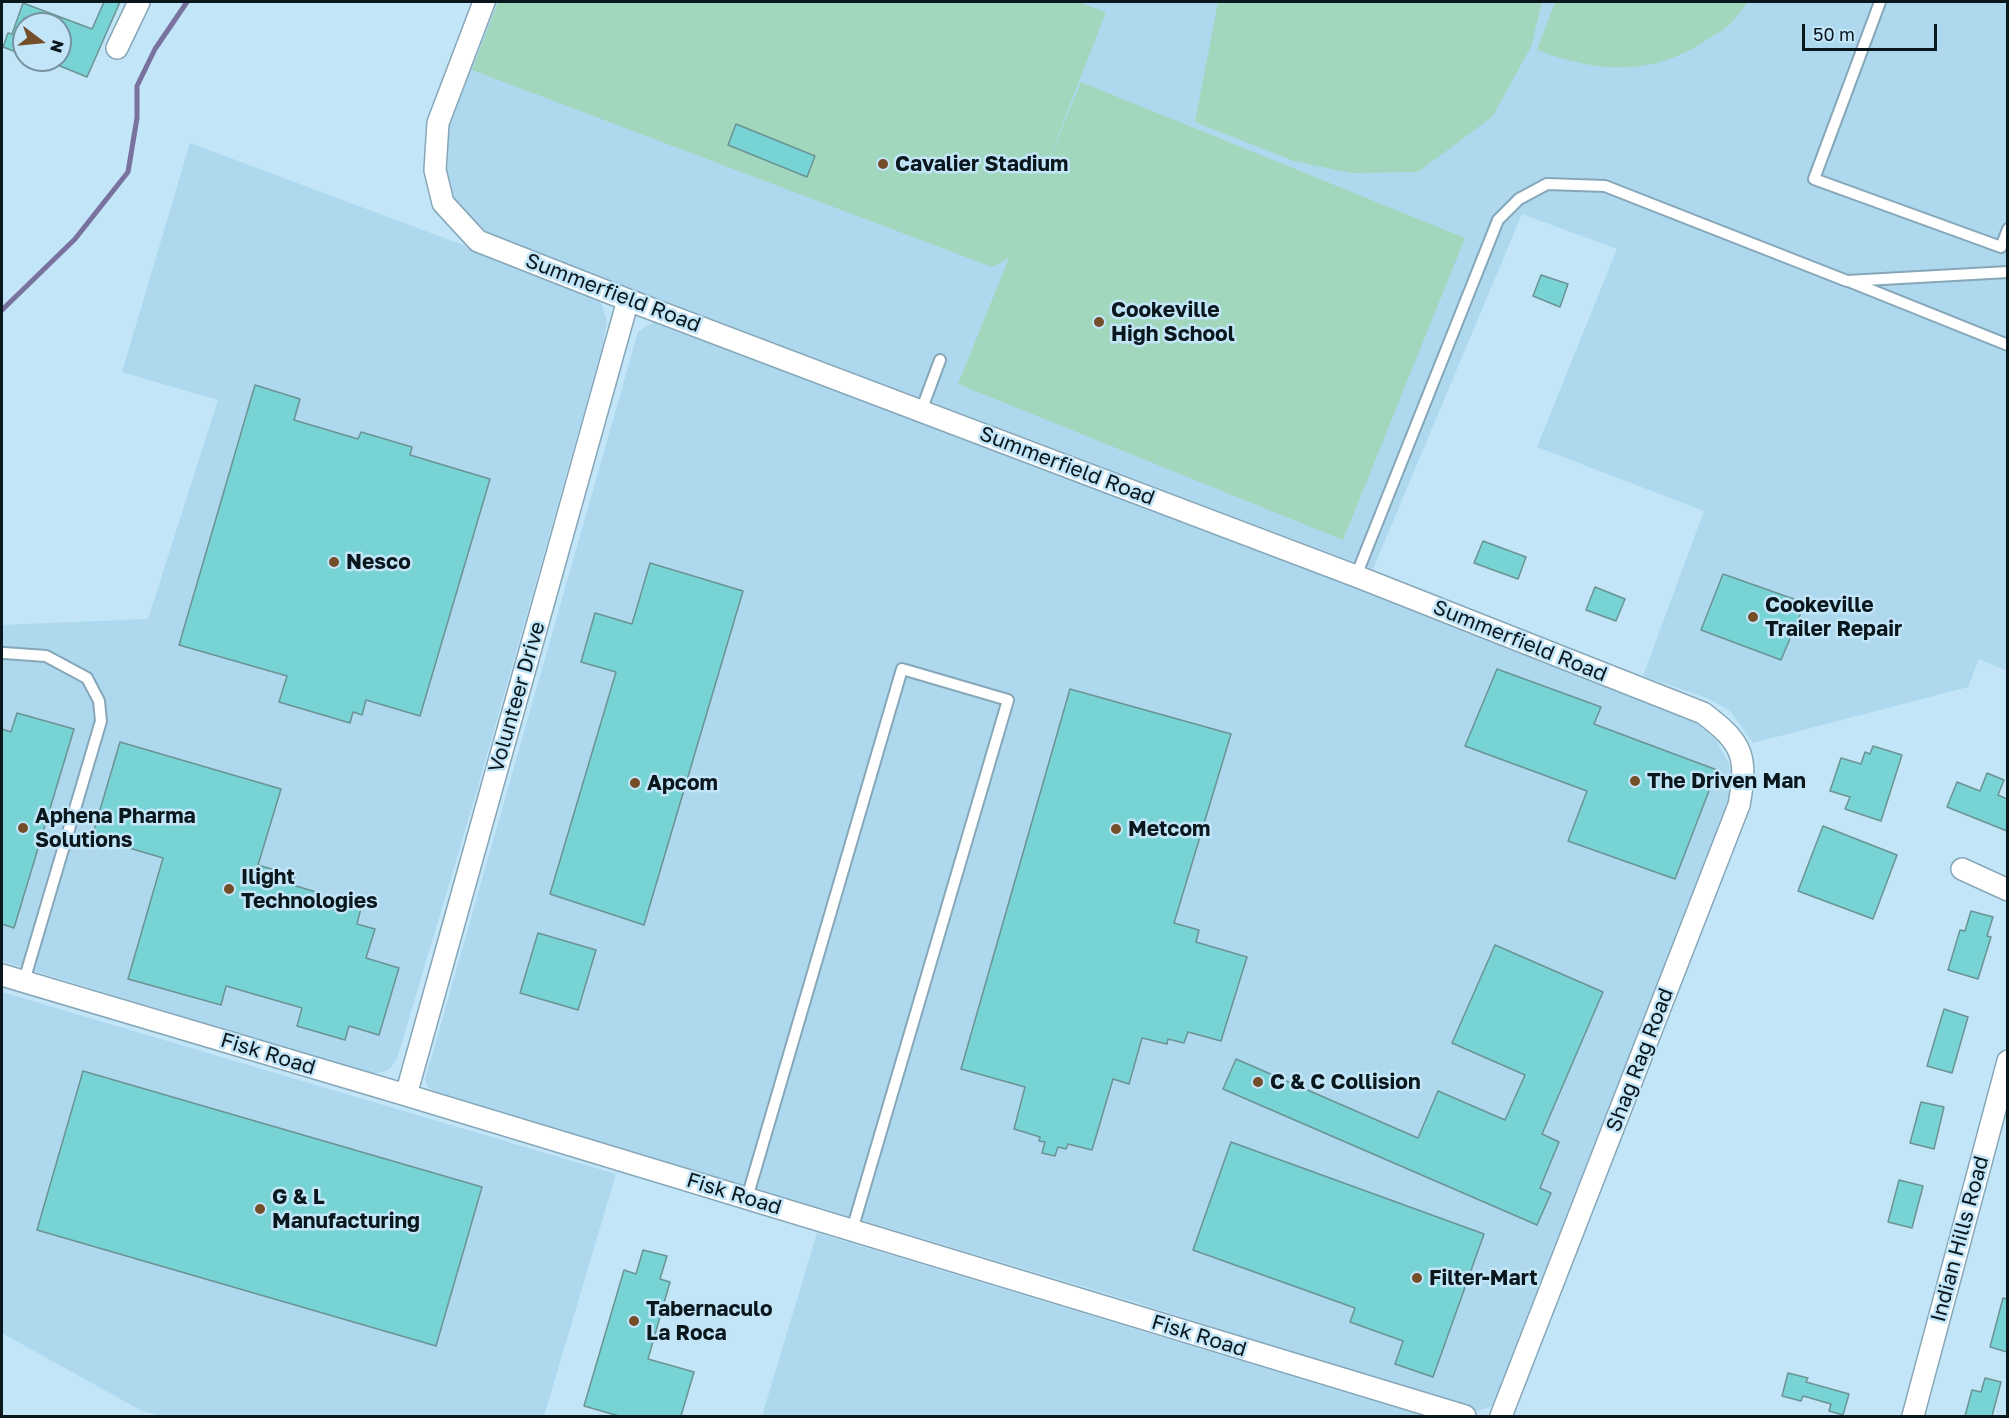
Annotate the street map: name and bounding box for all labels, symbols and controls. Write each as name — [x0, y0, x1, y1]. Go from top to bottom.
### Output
north arrow — [12, 12, 72, 72]
scale bar — [1805, 12, 1940, 50]
text: 50 m — [1813, 23, 1855, 45]
text: N — [46, 38, 69, 55]
place label: Cavalier Stadium — [895, 151, 1068, 177]
marker: Cavalier Stadium — [876, 157, 890, 171]
street label: Summerfield Road — [522, 248, 704, 338]
place label: Cookeville High School — [1111, 297, 1235, 347]
marker: Cookeville High School — [1092, 315, 1106, 329]
street label: Summerfield Road — [976, 421, 1158, 511]
place label: Nesco — [346, 549, 411, 575]
marker: Nesco — [327, 555, 341, 569]
place label: Cookeville Trailer Repair — [1765, 592, 1902, 642]
street label: Summerfield Road — [1429, 595, 1611, 687]
marker: Cookeville Trailer Repair — [1746, 610, 1760, 624]
street label: Volunteer Drive — [483, 619, 551, 775]
place label: The Driven Man — [1647, 768, 1806, 794]
place label: Apcom — [647, 770, 718, 796]
marker: The Driven Man — [1628, 774, 1642, 788]
marker: Apcom — [628, 776, 642, 790]
place label: Aphena Pharma Solutions — [35, 803, 196, 853]
place label: Metcom — [1128, 816, 1210, 842]
marker: Aphena Pharma Solutions — [16, 821, 30, 835]
marker: Metcom — [1109, 822, 1123, 836]
place label: Ilight Technologies — [241, 864, 378, 914]
marker: Ilight Technologies — [222, 882, 236, 896]
street label: Shag Rag Road — [1601, 985, 1679, 1135]
street label: Fisk Road — [218, 1028, 318, 1080]
place label: C & C Collision — [1270, 1069, 1421, 1095]
marker: C & C Collision — [1251, 1075, 1265, 1089]
street label: Indian Hills Road — [1926, 1153, 1994, 1325]
street label: Fisk Road — [684, 1168, 784, 1220]
place label: G & L Manufacturing — [272, 1184, 420, 1234]
marker: G & L Manufacturing — [253, 1202, 267, 1216]
place label: Filter-Mart — [1429, 1265, 1538, 1291]
marker: Filter-Mart — [1410, 1271, 1424, 1285]
place label: Tabernaculo La Roca — [646, 1296, 773, 1346]
street label: Fisk Road — [1149, 1310, 1249, 1362]
marker: Tabernaculo La Roca — [627, 1314, 641, 1328]

